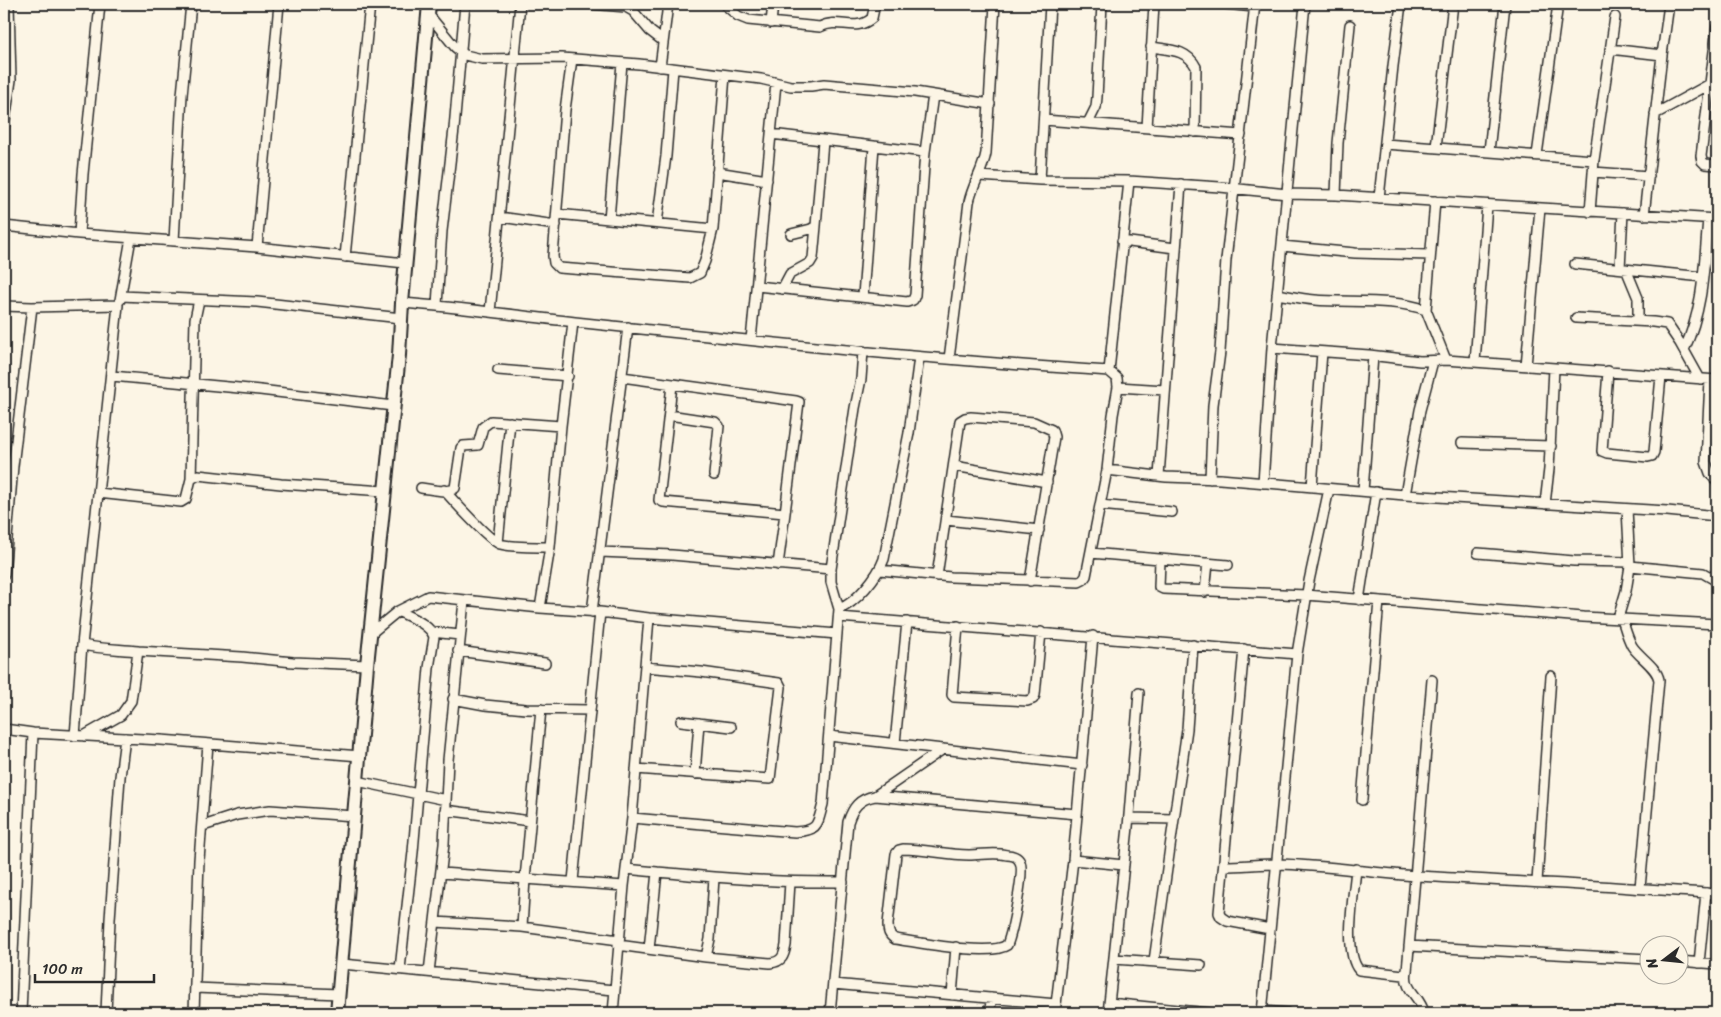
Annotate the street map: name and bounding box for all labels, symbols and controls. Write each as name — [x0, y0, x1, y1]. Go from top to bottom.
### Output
north arrow — [1638, 934, 1688, 984]
scale bar — [35, 952, 154, 984]
text: N — [1639, 955, 1666, 973]
text: 100 m — [42, 956, 83, 982]

